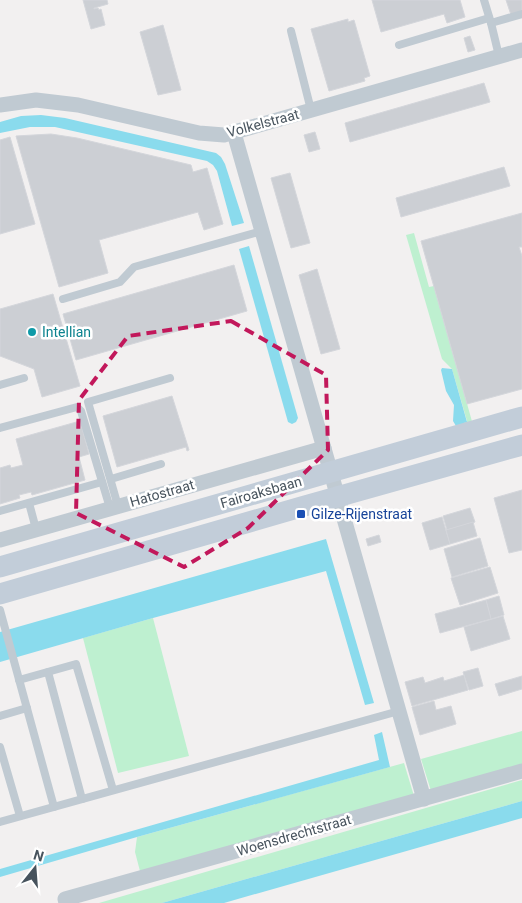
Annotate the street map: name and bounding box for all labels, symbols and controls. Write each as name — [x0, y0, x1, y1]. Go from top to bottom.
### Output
street label: Volkelstraat — [225, 106, 301, 140]
place label: Intellian — [42, 324, 91, 340]
marker: Intellian — [26, 326, 38, 338]
street label: Fairoaksbaan — [218, 473, 304, 511]
street label: Hatostraat — [128, 476, 196, 510]
place label: Gilze-Rijenstraat — [311, 506, 413, 522]
marker: Gilze-Rijenstraat — [295, 508, 307, 520]
street label: Woensdrechtstraat — [235, 811, 353, 859]
north arrow — [10, 843, 60, 893]
text: N — [32, 846, 46, 865]

